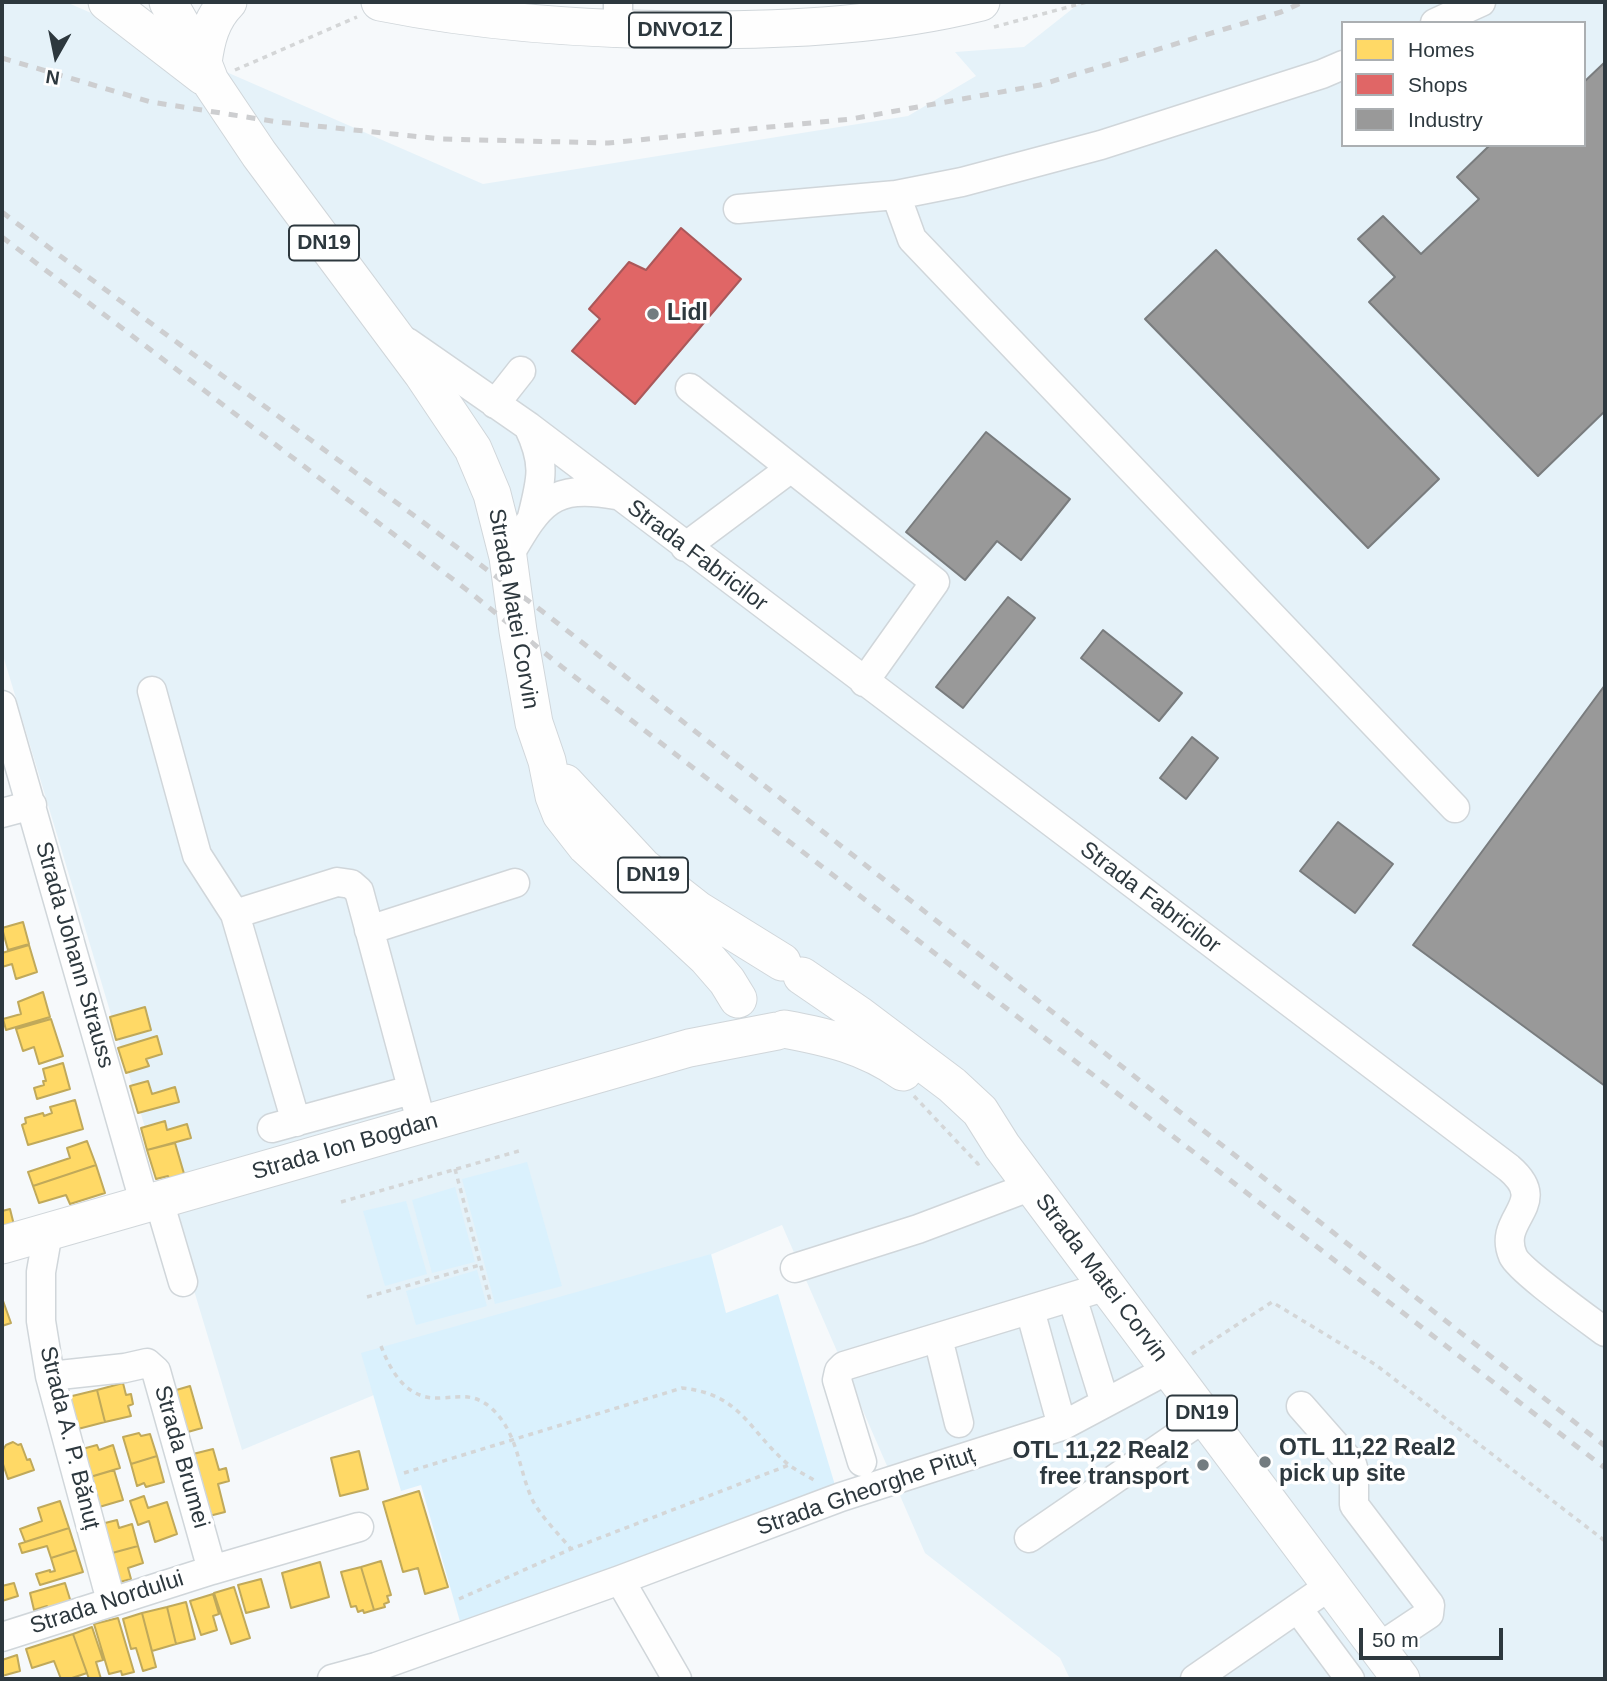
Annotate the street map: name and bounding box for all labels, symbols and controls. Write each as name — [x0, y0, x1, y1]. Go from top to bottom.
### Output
road number: DNVO1Z — [629, 12, 731, 48]
north arrow — [21, 21, 91, 91]
legend — [1341, 21, 1586, 147]
text: Homes — [1408, 38, 1475, 61]
text: N — [44, 66, 61, 89]
text: Shops — [1408, 73, 1468, 96]
text: Industry — [1408, 108, 1483, 131]
road number: DN19 — [289, 226, 359, 260]
place label: Lidl — [667, 300, 708, 328]
marker: Lidl — [645, 306, 661, 322]
street label: Strada Fabricilor — [621, 494, 773, 618]
street label: Strada Matei Corvin — [482, 507, 544, 711]
street label: Strada Fabricilor — [1074, 836, 1226, 960]
street label: Strada Johann Strauss — [28, 839, 120, 1071]
road number: DN19 — [618, 858, 688, 892]
street label: Strada Ion Bogdan — [249, 1107, 441, 1187]
street label: Strada Matei Corvin — [1029, 1189, 1173, 1367]
street label: Strada A. P. Bănuț — [33, 1344, 105, 1532]
street label: Strada Brumei — [147, 1383, 215, 1531]
road number: DN19 — [1167, 1396, 1237, 1430]
place label: OTL 11,22 Real2 pick up site — [1279, 1435, 1455, 1489]
place label: OTL 11,22 Real2 free transport — [1013, 1438, 1189, 1492]
street label: Strada Gheorghe Pituț — [753, 1442, 979, 1542]
marker: OTL 11,22 Real2 pick up site — [1257, 1454, 1273, 1470]
marker: OTL 11,22 Real2 free transport — [1195, 1457, 1211, 1473]
street label: Strada Nordului — [27, 1565, 187, 1641]
scale bar — [1362, 1614, 1506, 1658]
text: 50 m — [1372, 1628, 1419, 1651]

